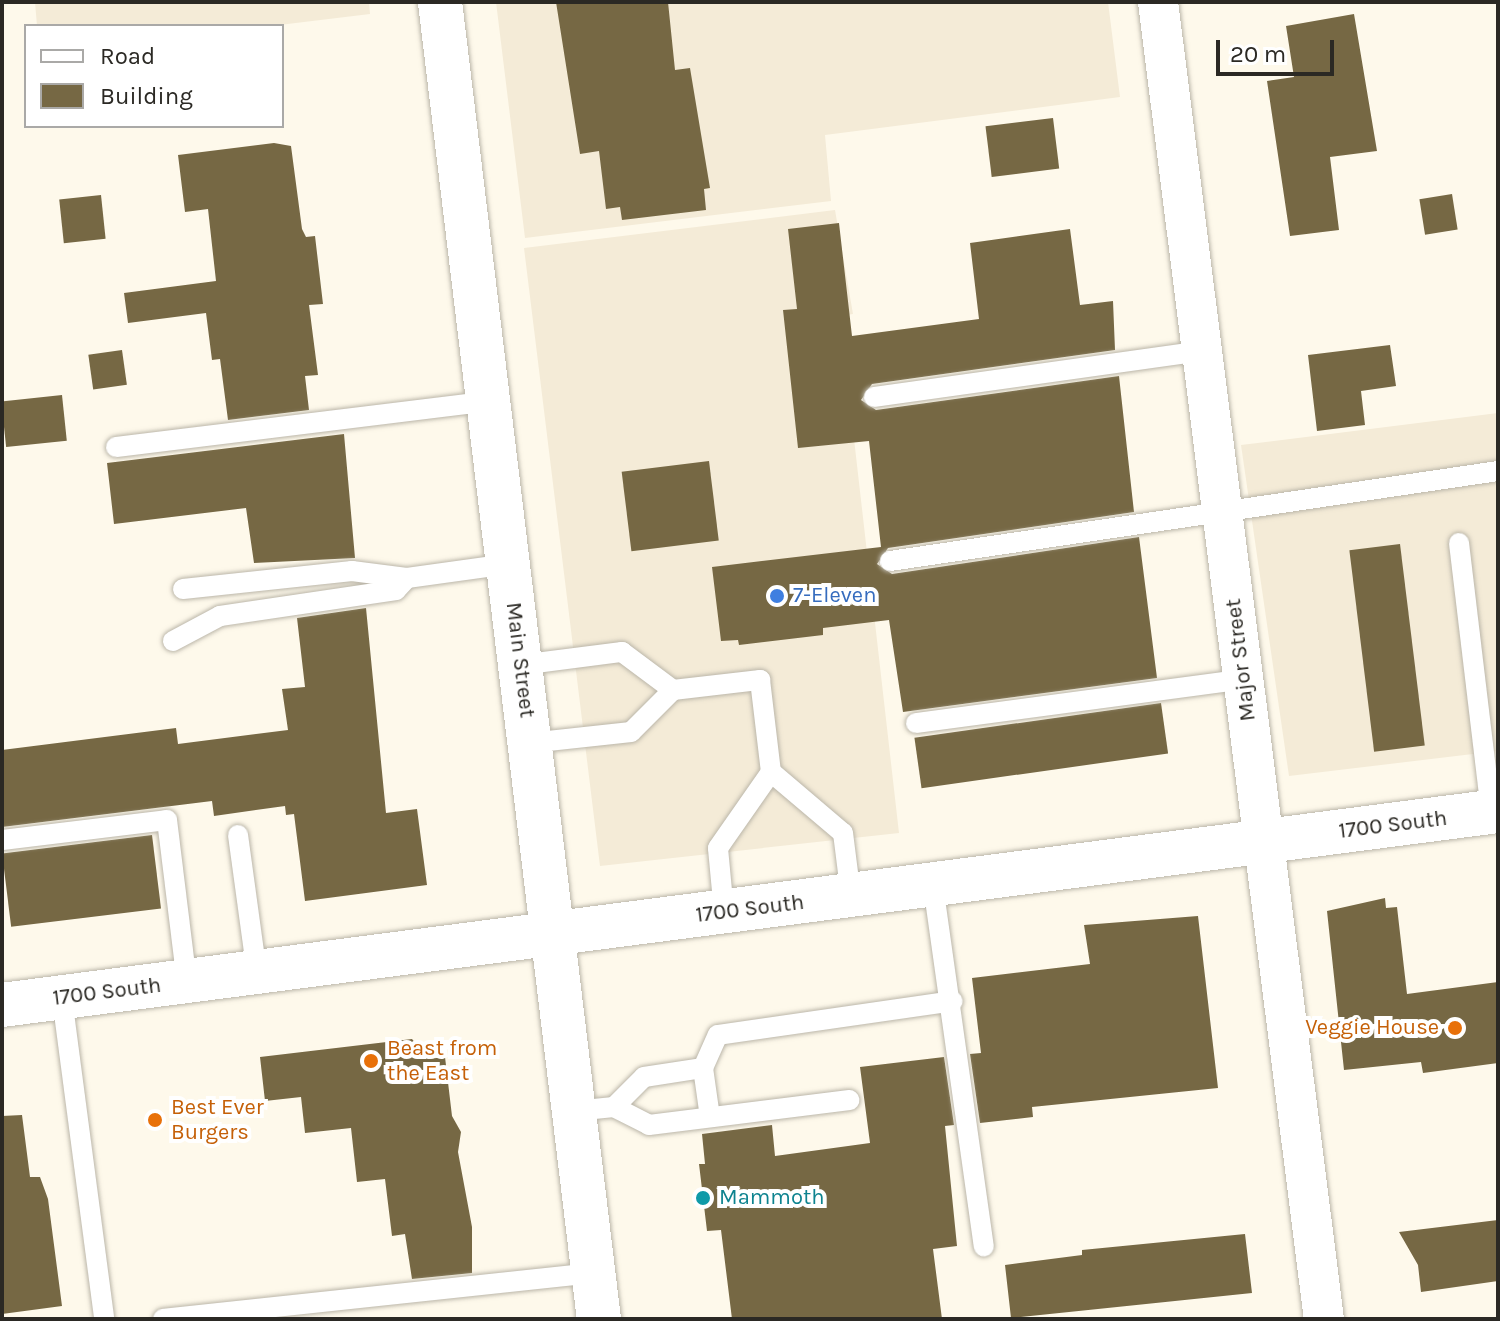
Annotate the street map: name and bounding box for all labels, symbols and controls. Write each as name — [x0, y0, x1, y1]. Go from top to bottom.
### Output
legend — [24, 24, 284, 128]
scale bar — [1220, 24, 1338, 74]
text: 20 m — [1230, 40, 1286, 68]
text: Road — [100, 42, 155, 70]
text: Building — [100, 82, 193, 110]
place label: 7-Eleven — [793, 583, 876, 609]
marker: 7-Eleven — [768, 587, 786, 605]
street label: Major Street — [1220, 597, 1262, 723]
street label: Main Street — [500, 601, 540, 719]
street label: 1700 South — [1337, 805, 1449, 845]
street label: 1700 South — [694, 889, 806, 929]
street label: 1700 South — [51, 972, 163, 1012]
place label: Veggie House — [1305, 1015, 1439, 1041]
marker: Veggie House — [1446, 1019, 1464, 1037]
place label: Beast from the East — [387, 1035, 497, 1086]
marker: Beast from the East — [362, 1052, 380, 1070]
place label: Best Ever Burgers — [171, 1094, 264, 1146]
marker: Best Ever Burgers — [146, 1111, 164, 1129]
place label: Mammoth — [719, 1185, 824, 1211]
marker: Mammoth — [694, 1189, 712, 1207]

